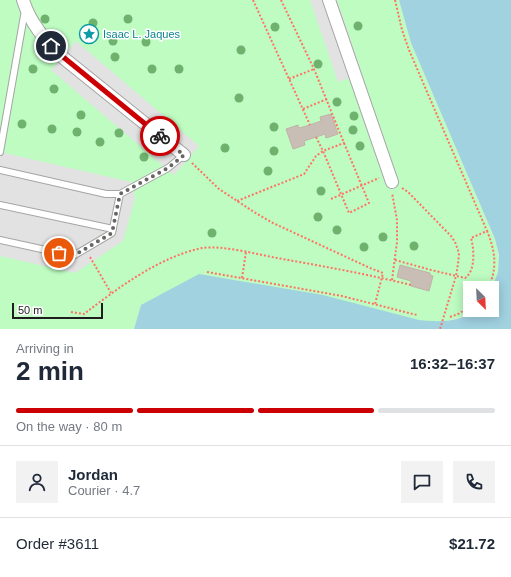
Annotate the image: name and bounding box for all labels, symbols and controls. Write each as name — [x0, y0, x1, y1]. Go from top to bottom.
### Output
place icon: Isaac L. Jaques — [78, 23, 100, 45]
place label: Isaac L. Jaques — [103, 28, 181, 40]
pin — [34, 29, 68, 63]
icon: home — [40, 35, 62, 57]
courier — [140, 116, 180, 156]
icon: bike — [149, 125, 171, 147]
pin — [42, 236, 76, 270]
icon: bag — [48, 242, 70, 264]
north arrow — [463, 281, 499, 317]
map controls — [463, 281, 499, 317]
scale bar — [12, 301, 103, 320]
text: 50 m — [18, 304, 42, 316]
text: Arriving in — [16, 341, 74, 356]
text: 16:32–16:37 — [410, 355, 495, 372]
text: 2 min — [16, 356, 84, 386]
text: On the way · 80 m — [16, 419, 122, 434]
button: person — [16, 461, 58, 503]
button: chat — [401, 461, 443, 503]
button: phone — [453, 461, 495, 503]
text: Jordan — [68, 466, 118, 483]
text: Courier · 4.7 — [68, 483, 140, 498]
text: Order #3611 — [16, 535, 99, 552]
text: $21.72 — [449, 535, 495, 552]

